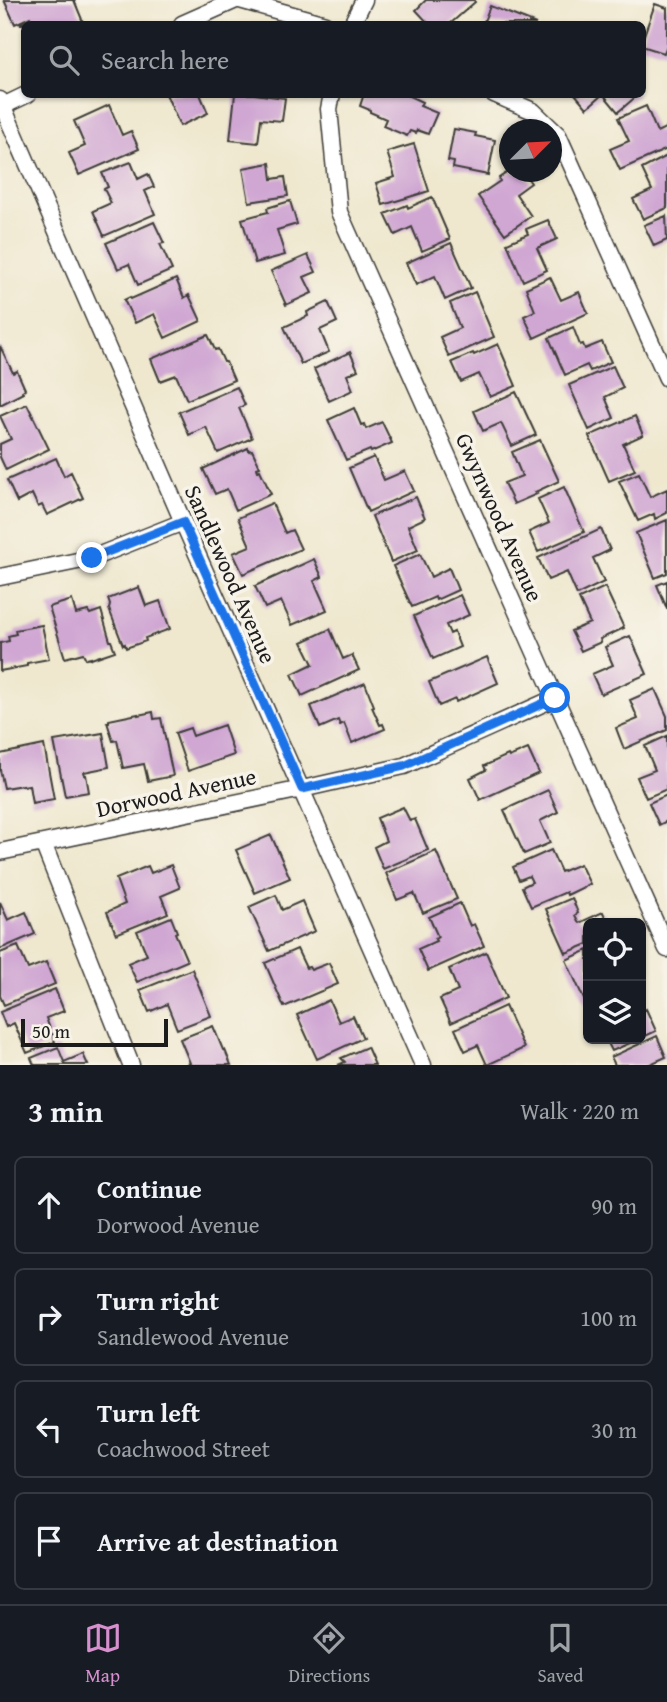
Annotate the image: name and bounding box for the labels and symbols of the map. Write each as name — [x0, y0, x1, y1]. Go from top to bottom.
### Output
north arrow — [499, 119, 562, 182]
street label: Gwynwood Avenue — [448, 427, 552, 607]
street label: Sandlewood Avenue — [177, 480, 285, 668]
route end — [76, 542, 107, 573]
route start — [539, 682, 570, 713]
street label: Dorwood Avenue — [93, 759, 259, 825]
scale bar — [21, 1016, 168, 1048]

